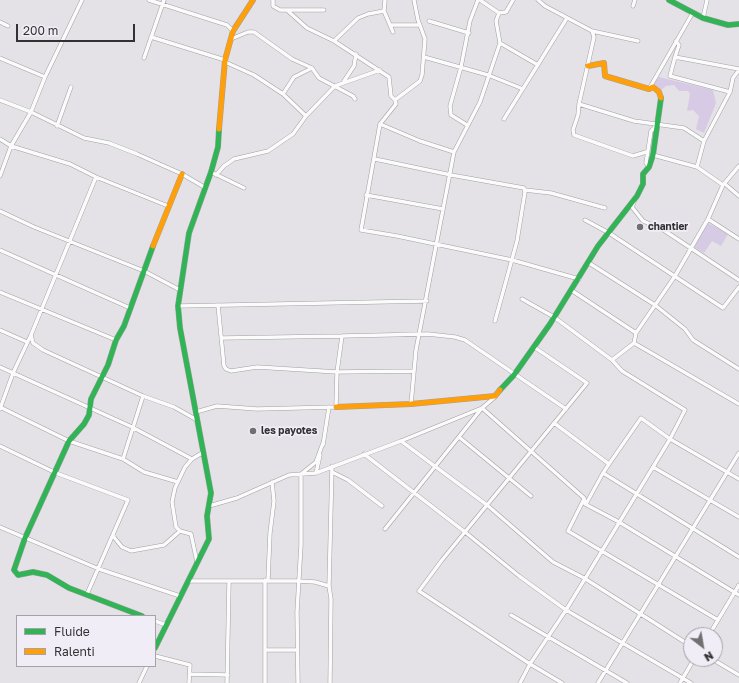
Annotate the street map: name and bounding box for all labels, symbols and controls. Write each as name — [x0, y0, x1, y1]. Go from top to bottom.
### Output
scale bar — [18, 16, 137, 42]
text: 200 m — [23, 23, 58, 38]
place label: chantier — [648, 221, 688, 233]
marker: chantier — [635, 222, 645, 232]
place label: les payotes — [261, 425, 317, 437]
marker: les payotes — [248, 426, 258, 436]
legend — [16, 615, 156, 667]
text: Fluide — [54, 624, 90, 639]
north arrow — [683, 627, 723, 667]
text: Ralenti — [54, 644, 95, 659]
text: N — [702, 649, 716, 665]

